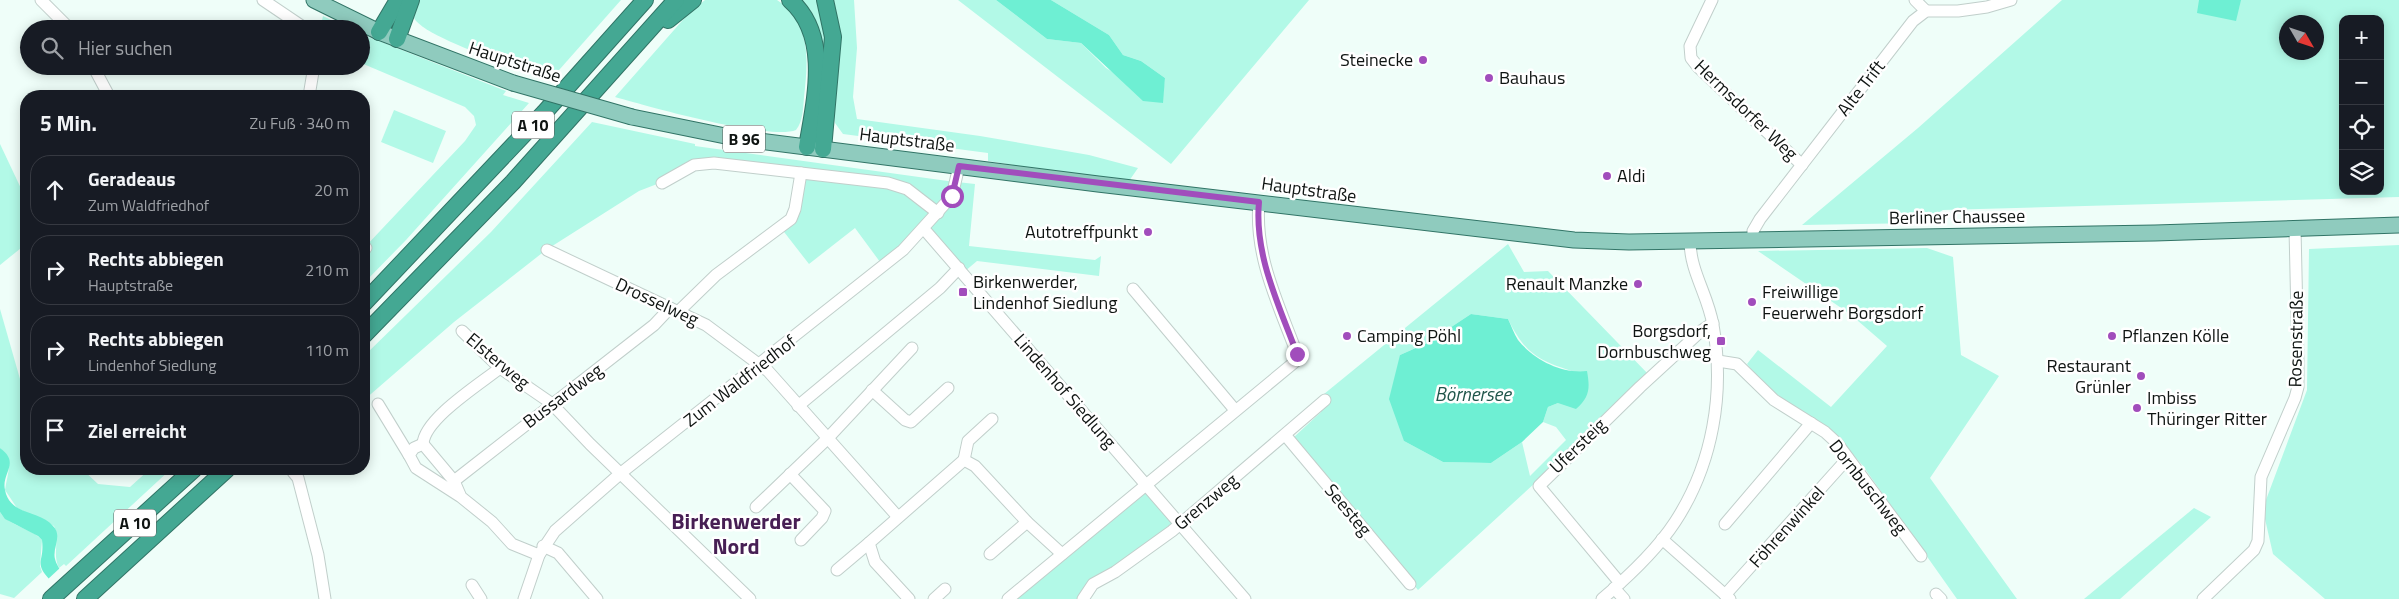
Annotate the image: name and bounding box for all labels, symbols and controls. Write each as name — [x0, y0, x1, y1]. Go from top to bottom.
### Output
north arrow — [2279, 15, 2324, 60]
map controls — [2339, 15, 2384, 195]
button: + — [2339, 15, 2384, 60]
search box — [20, 20, 370, 75]
text: Hier suchen — [78, 33, 173, 62]
icon: search — [38, 34, 66, 62]
street label: Hauptstraße — [465, 34, 565, 89]
place label: Steinecke — [1340, 46, 1413, 73]
street label: Hermsdorfer Weg — [1688, 53, 1804, 166]
street label: Alte Trift — [1830, 53, 1892, 121]
marker: Steinecke — [1417, 54, 1429, 66]
button: − — [2339, 60, 2384, 105]
place label: Bauhaus — [1499, 64, 1565, 91]
marker: Bauhaus — [1483, 72, 1495, 84]
button: locate — [2339, 105, 2384, 150]
text: 5 Min. — [40, 107, 97, 139]
text: Zu Fuß · 340 m — [249, 111, 350, 135]
road number: A 10 — [512, 112, 554, 138]
street label: Hauptstraße — [858, 120, 956, 159]
road number: B 96 — [723, 126, 765, 152]
button: layers — [2339, 150, 2384, 195]
place label: Aldi — [1617, 162, 1645, 189]
text: Geradeaus — [88, 164, 175, 193]
street label: Hauptstraße — [1260, 169, 1358, 210]
marker: Aldi — [1601, 170, 1613, 182]
icon: ahead — [41, 176, 69, 204]
text: 20 m — [314, 178, 349, 202]
route start — [941, 185, 964, 208]
text: Zum Waldfriedhof — [88, 193, 209, 217]
street label: Berliner Chaussee — [1889, 202, 2025, 231]
place label: Autotreffpunkt — [1025, 218, 1139, 245]
marker: Autotreffpunkt — [1142, 226, 1154, 238]
text: Rechts abbiegen — [88, 244, 224, 273]
icon: right — [41, 256, 69, 284]
text: 210 m — [305, 258, 349, 282]
place label: Birkenwerder, Lindenhof Siedlung — [973, 268, 1118, 316]
street label: Drosselweg — [611, 270, 703, 333]
place label: Renault Manzke — [1506, 270, 1628, 297]
text: Hauptstraße — [88, 273, 173, 297]
marker: Renault Manzke — [1632, 278, 1644, 290]
place label: Freiwillige Feuerwehr Borgsdorf — [1762, 278, 1923, 326]
marker: Birkenwerder, Lindenhof Siedlung — [957, 286, 969, 298]
street label: Rosenstraße — [2281, 290, 2310, 388]
marker: Freiwillige Feuerwehr Borgsdorf — [1746, 296, 1758, 308]
place label: Borgsdorf, Dornbuschweg — [1597, 317, 1711, 365]
place label: Camping Pöhl — [1357, 322, 1461, 349]
place label: Pflanzen Kölle — [2122, 322, 2229, 349]
text: Rechts abbiegen — [88, 324, 224, 353]
street label: Elsterweg — [460, 326, 536, 395]
street label: Lindenhof Siedlung — [1008, 327, 1123, 454]
street label: Zum Waldfriedhof — [678, 328, 802, 433]
marker: Camping Pöhl — [1341, 330, 1353, 342]
marker: Pflanzen Kölle — [2106, 330, 2118, 342]
marker: Borgsdorf, Dornbuschweg — [1715, 335, 1727, 347]
icon: right — [41, 336, 69, 364]
text: 110 m — [305, 338, 349, 362]
route end — [1286, 343, 1309, 366]
place label: Restaurant Grünler — [2047, 352, 2132, 400]
text: Lindenhof Siedlung — [88, 353, 216, 377]
street label: Bussardweg — [517, 357, 608, 435]
marker: Restaurant Grünler — [2135, 370, 2147, 382]
water label: Börnersee — [1435, 379, 1512, 408]
place label: Imbiss Thüringer Ritter — [2147, 384, 2267, 432]
marker: Imbiss Thüringer Ritter — [2131, 402, 2143, 414]
street label: Ufersteig — [1543, 412, 1612, 480]
icon: arrive — [41, 416, 69, 444]
text: Ziel erreicht — [88, 416, 186, 445]
street label: Dornbuschweg — [1823, 434, 1914, 540]
street label: Grenzweg — [1168, 467, 1243, 536]
street label: Seesteg — [1318, 478, 1378, 542]
street label: Föhrenwinkel — [1742, 480, 1831, 574]
district label: Birkenwerder Nord — [671, 504, 801, 563]
road number: A 10 — [114, 509, 156, 536]

